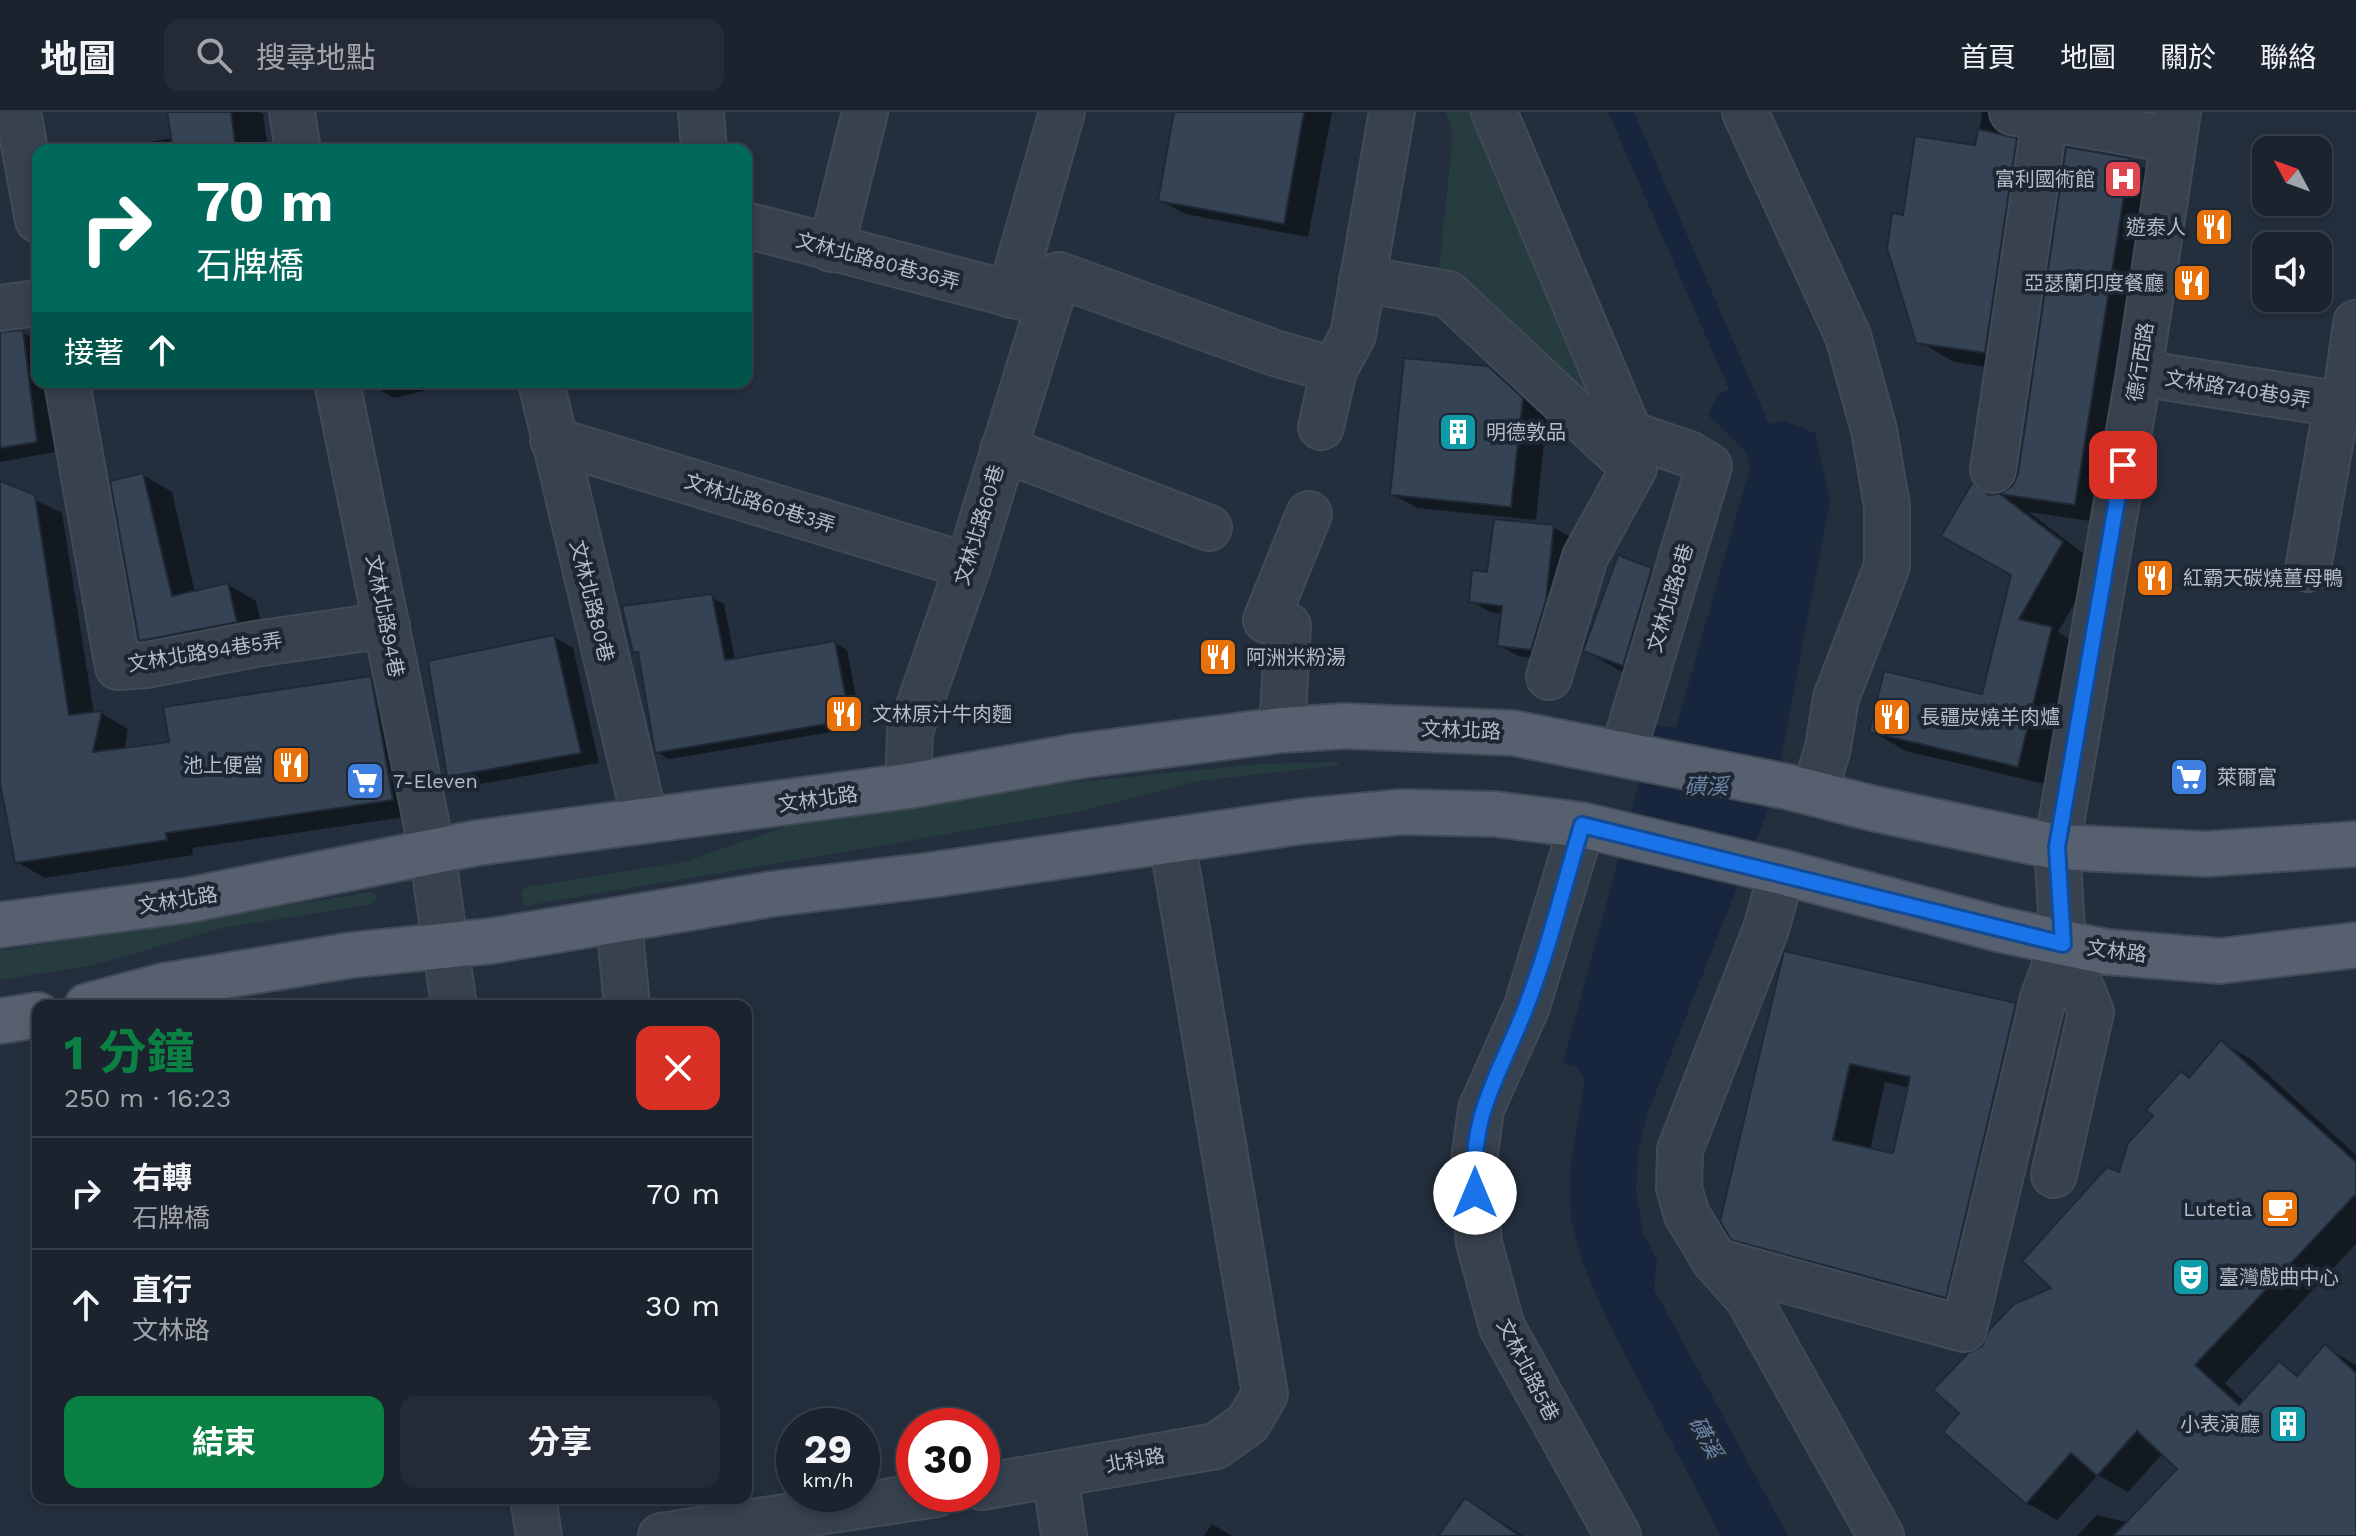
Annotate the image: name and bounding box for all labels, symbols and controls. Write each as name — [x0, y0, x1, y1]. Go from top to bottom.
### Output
search box — [164, 19, 724, 91]
icon: search — [192, 33, 236, 77]
text: 地圖 — [40, 37, 116, 81]
text: 搜尋地點 — [256, 40, 376, 75]
text: 首頁 — [1960, 41, 2016, 74]
text: 地圖 — [2060, 41, 2116, 74]
text: 關於 — [2160, 41, 2216, 74]
text: 聯絡 — [2260, 41, 2316, 74]
north arrow — [2252, 136, 2332, 216]
map controls — [2252, 136, 2332, 312]
hospital icon: 富利國術館 — [2102, 158, 2144, 200]
place label: 富利國術館 — [1995, 167, 2095, 191]
text: 70 m — [196, 169, 333, 235]
icon: right — [64, 176, 168, 280]
restaurant icon: 遊泰人 — [2193, 206, 2235, 248]
place label: 遊泰人 — [2126, 215, 2186, 239]
street label: 文林北路80巷36弄 — [793, 228, 963, 294]
button: sound — [2252, 232, 2332, 312]
text: 石牌橋 — [196, 245, 304, 287]
restaurant icon: 亞瑟蘭印度餐廳 — [2171, 262, 2213, 304]
place label: 亞瑟蘭印度餐廳 — [2024, 271, 2164, 295]
street label: 德行西路 — [2122, 321, 2158, 403]
icon: ahead — [140, 328, 184, 372]
text: 接著 — [64, 335, 124, 370]
street label: 文林路740巷9弄 — [2164, 366, 2312, 412]
building icon: 明德敦品 — [1437, 411, 1479, 453]
place label: 明德敦品 — [1486, 420, 1566, 444]
pin — [2089, 431, 2157, 499]
icon: arrive — [2101, 443, 2145, 487]
street label: 文林北路60巷 — [949, 462, 1009, 588]
street label: 文林北路60巷3弄 — [682, 469, 838, 537]
street label: 文林北路80巷 — [565, 538, 619, 664]
street label: 文林北路8巷 — [1642, 541, 1698, 655]
street label: 文林北路94巷 — [361, 553, 409, 679]
restaurant icon: 紅霸天碳燒薑母鴨 — [2134, 557, 2176, 599]
place label: 紅霸天碳燒薑母鴨 — [2183, 566, 2343, 590]
street label: 文林北路94巷5弄 — [126, 628, 284, 676]
restaurant icon: 阿洲米粉湯 — [1197, 636, 1239, 678]
place label: 阿洲米粉湯 — [1246, 645, 1346, 669]
restaurant icon: 文林原汁牛肉麵 — [823, 693, 865, 735]
restaurant icon: 長疆炭燒羊肉爐 — [1871, 696, 1913, 738]
place label: 文林原汁牛肉麵 — [872, 702, 1012, 726]
place label: 長疆炭燒羊肉爐 — [1920, 705, 2060, 729]
street label: 文林北路 — [1421, 717, 1501, 743]
restaurant icon: 池上便當 — [270, 744, 312, 786]
place label: 池上便當 — [183, 753, 263, 777]
supermarket icon: 萊爾富 — [2168, 756, 2210, 798]
supermarket icon: 7-Eleven — [344, 760, 386, 802]
place label: 萊爾富 — [2217, 765, 2277, 789]
place label: 7-Eleven — [393, 769, 478, 793]
water label: 磺溪 — [1684, 774, 1731, 799]
street label: 文林北路 — [777, 782, 859, 816]
street label: 文林北路 — [137, 882, 219, 918]
street label: 文林路 — [2086, 935, 2148, 967]
text: 1 分鐘 — [64, 1024, 194, 1081]
button: close — [636, 1026, 720, 1110]
text: 250 m · 16:23 — [64, 1083, 231, 1113]
position arrow — [1433, 1151, 1517, 1235]
text: 右轉 — [132, 1160, 192, 1195]
icon: right — [64, 1171, 108, 1215]
text: 70 m — [646, 1176, 720, 1211]
cafe icon: Lutetia — [2259, 1188, 2301, 1230]
place label: Lutetia — [2183, 1197, 2252, 1221]
text: 石牌橋 — [132, 1203, 210, 1233]
theatre icon: 臺灣戲曲中心 — [2170, 1256, 2212, 1298]
place label: 臺灣戲曲中心 — [2219, 1265, 2339, 1289]
text: 直行 — [132, 1272, 192, 1307]
icon: ahead — [64, 1283, 108, 1327]
text: 30 m — [645, 1288, 720, 1323]
text: 文林路 — [132, 1315, 210, 1345]
street label: 文林北路5巷 — [1492, 1315, 1564, 1425]
button: 結束 — [64, 1396, 384, 1488]
button: 分享 — [400, 1396, 720, 1488]
building icon: 小表演廳 — [2267, 1403, 2309, 1445]
speed limit sign: 30 — [896, 1408, 1000, 1512]
water label: 磺溪 — [1684, 1412, 1728, 1465]
place label: 小表演廳 — [2180, 1412, 2260, 1436]
text: 29 — [804, 1426, 852, 1473]
street label: 北科路 — [1103, 1443, 1167, 1477]
text: km/h — [802, 1468, 854, 1492]

